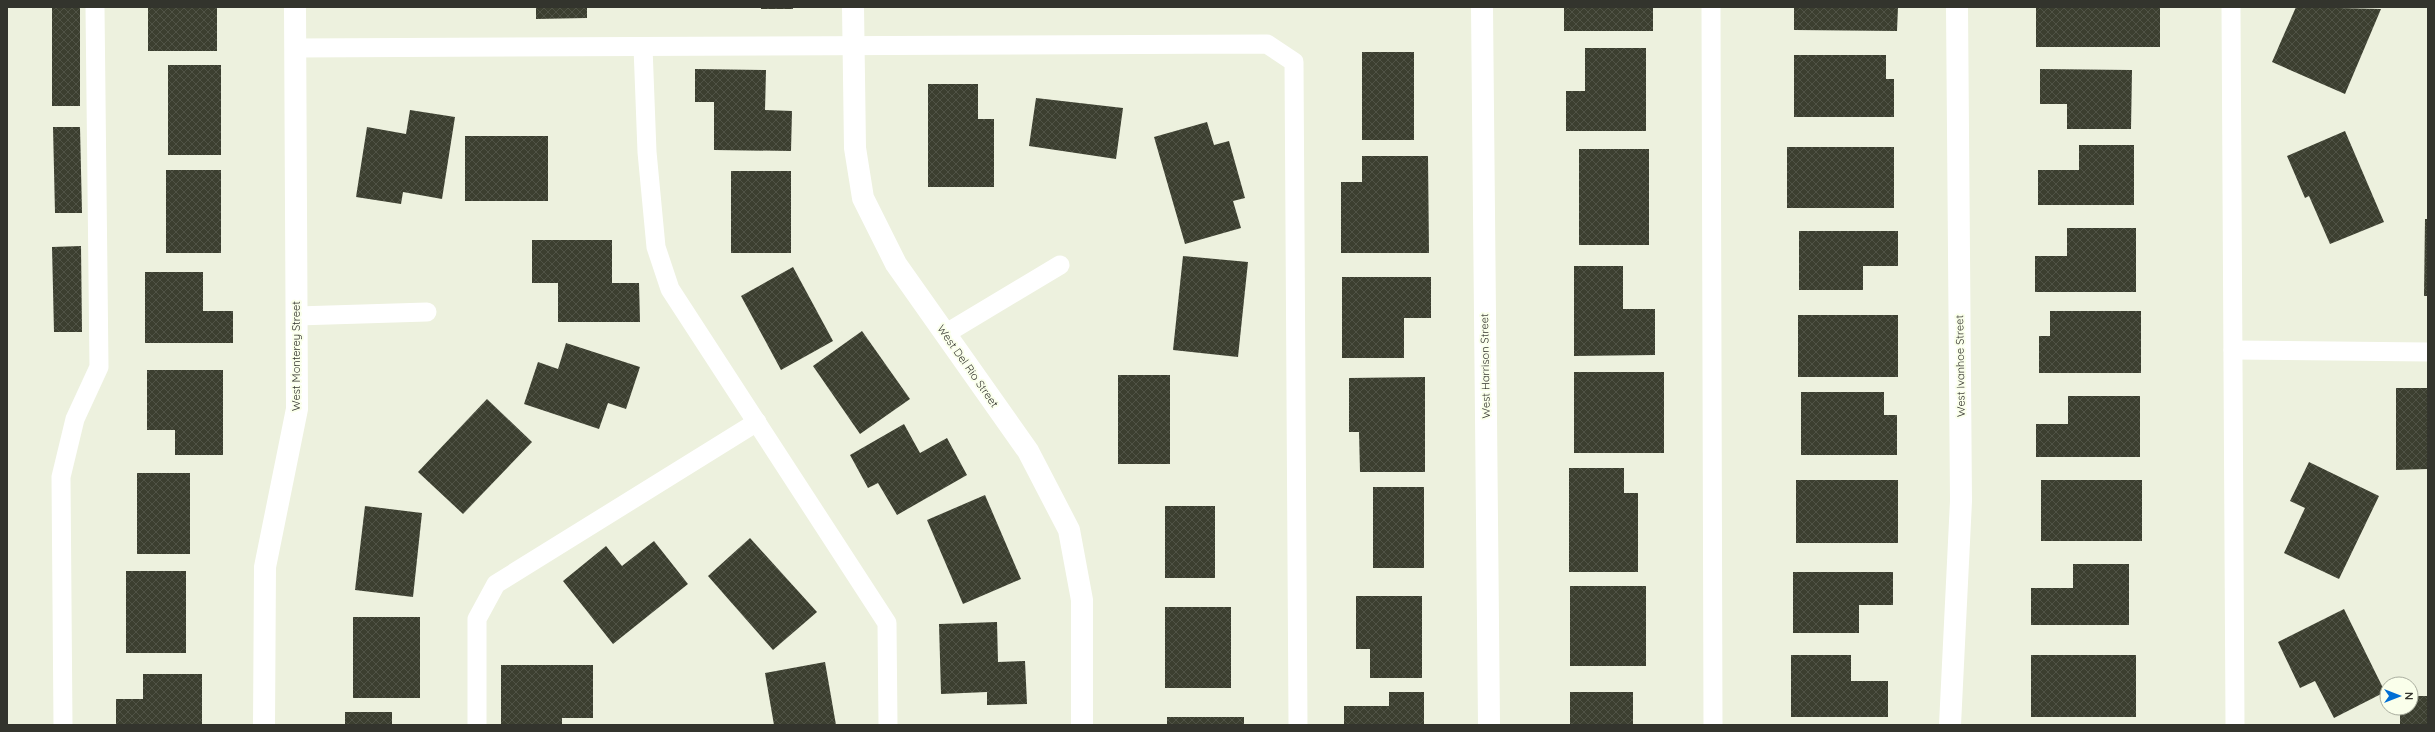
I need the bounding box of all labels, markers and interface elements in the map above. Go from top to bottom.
street label: West Monterey Street [289,301,303,411]
street label: West Harrison Street [1477,313,1493,419]
street label: West Ivanhoe Street [1952,314,1968,417]
street label: West Del Rio Street [934,322,1002,410]
north arrow [2379,676,2419,716]
text: N [2402,692,2416,700]

